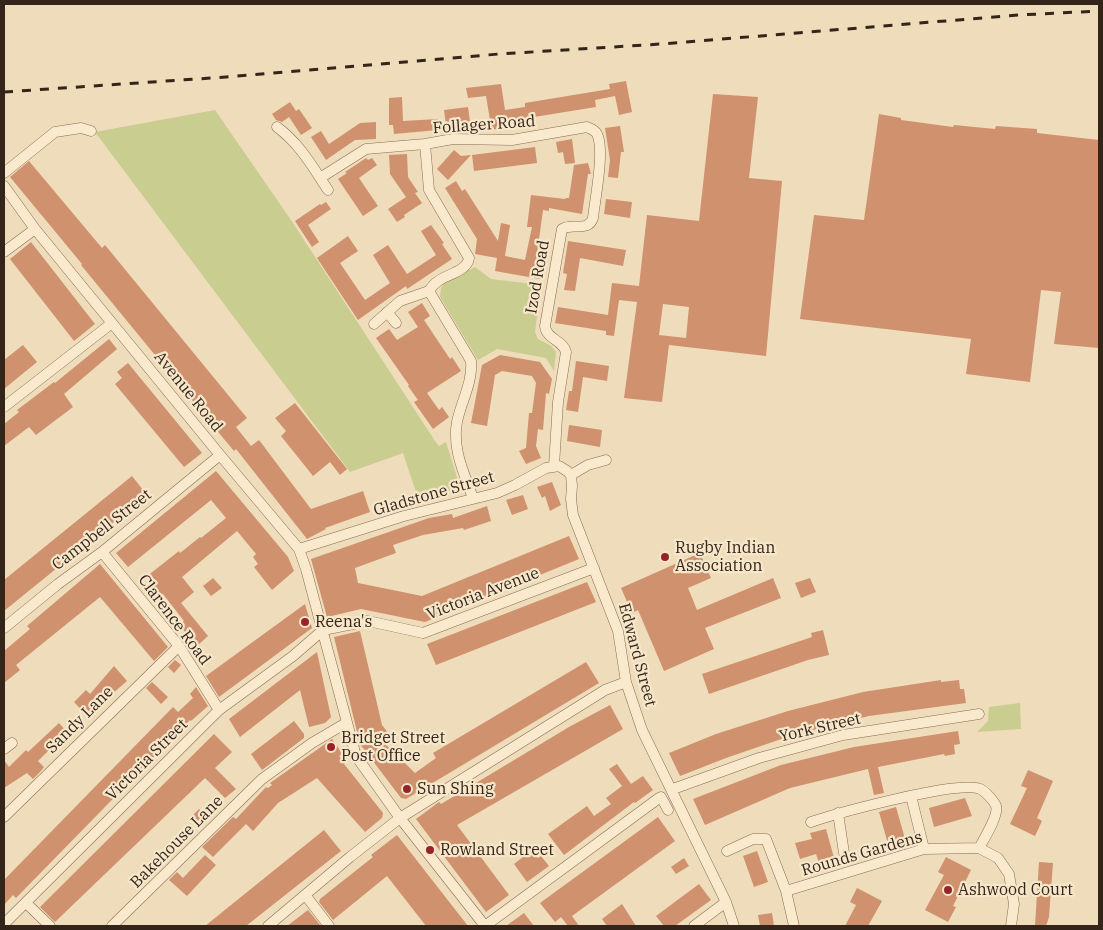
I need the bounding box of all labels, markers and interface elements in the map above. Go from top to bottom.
street label: Follager Road [432,112,536,138]
street label: Izod Road [522,239,554,315]
street label: Avenue Road [150,348,226,436]
street label: Gladstone Street [371,468,497,520]
street label: Campbell Street [49,485,155,575]
place label: Rugby Indian Association [675,538,776,576]
marker: Rugby Indian Association [659,551,671,563]
street label: Victoria Avenue [424,564,542,624]
street label: Clarence Road [134,571,214,669]
street label: Edward Street [614,601,660,709]
place label: Reena's [315,612,372,632]
marker: Reena's [299,616,311,628]
street label: Sandy Lane [42,682,118,758]
street label: York Street [777,709,863,747]
street label: Victoria Street [102,715,192,805]
place label: Bridget Street Post Office [341,728,445,766]
marker: Bridget Street Post Office [325,741,337,753]
place label: Sun Shing [417,779,494,799]
marker: Sun Shing [401,783,413,795]
street label: Bakehouse Lane [127,792,227,892]
street label: Rounds Gardens [799,828,925,880]
place label: Rowland Street [440,840,554,860]
marker: Rowland Street [424,844,436,856]
place label: Ashwood Court [958,880,1073,900]
marker: Ashwood Court [942,884,954,896]

